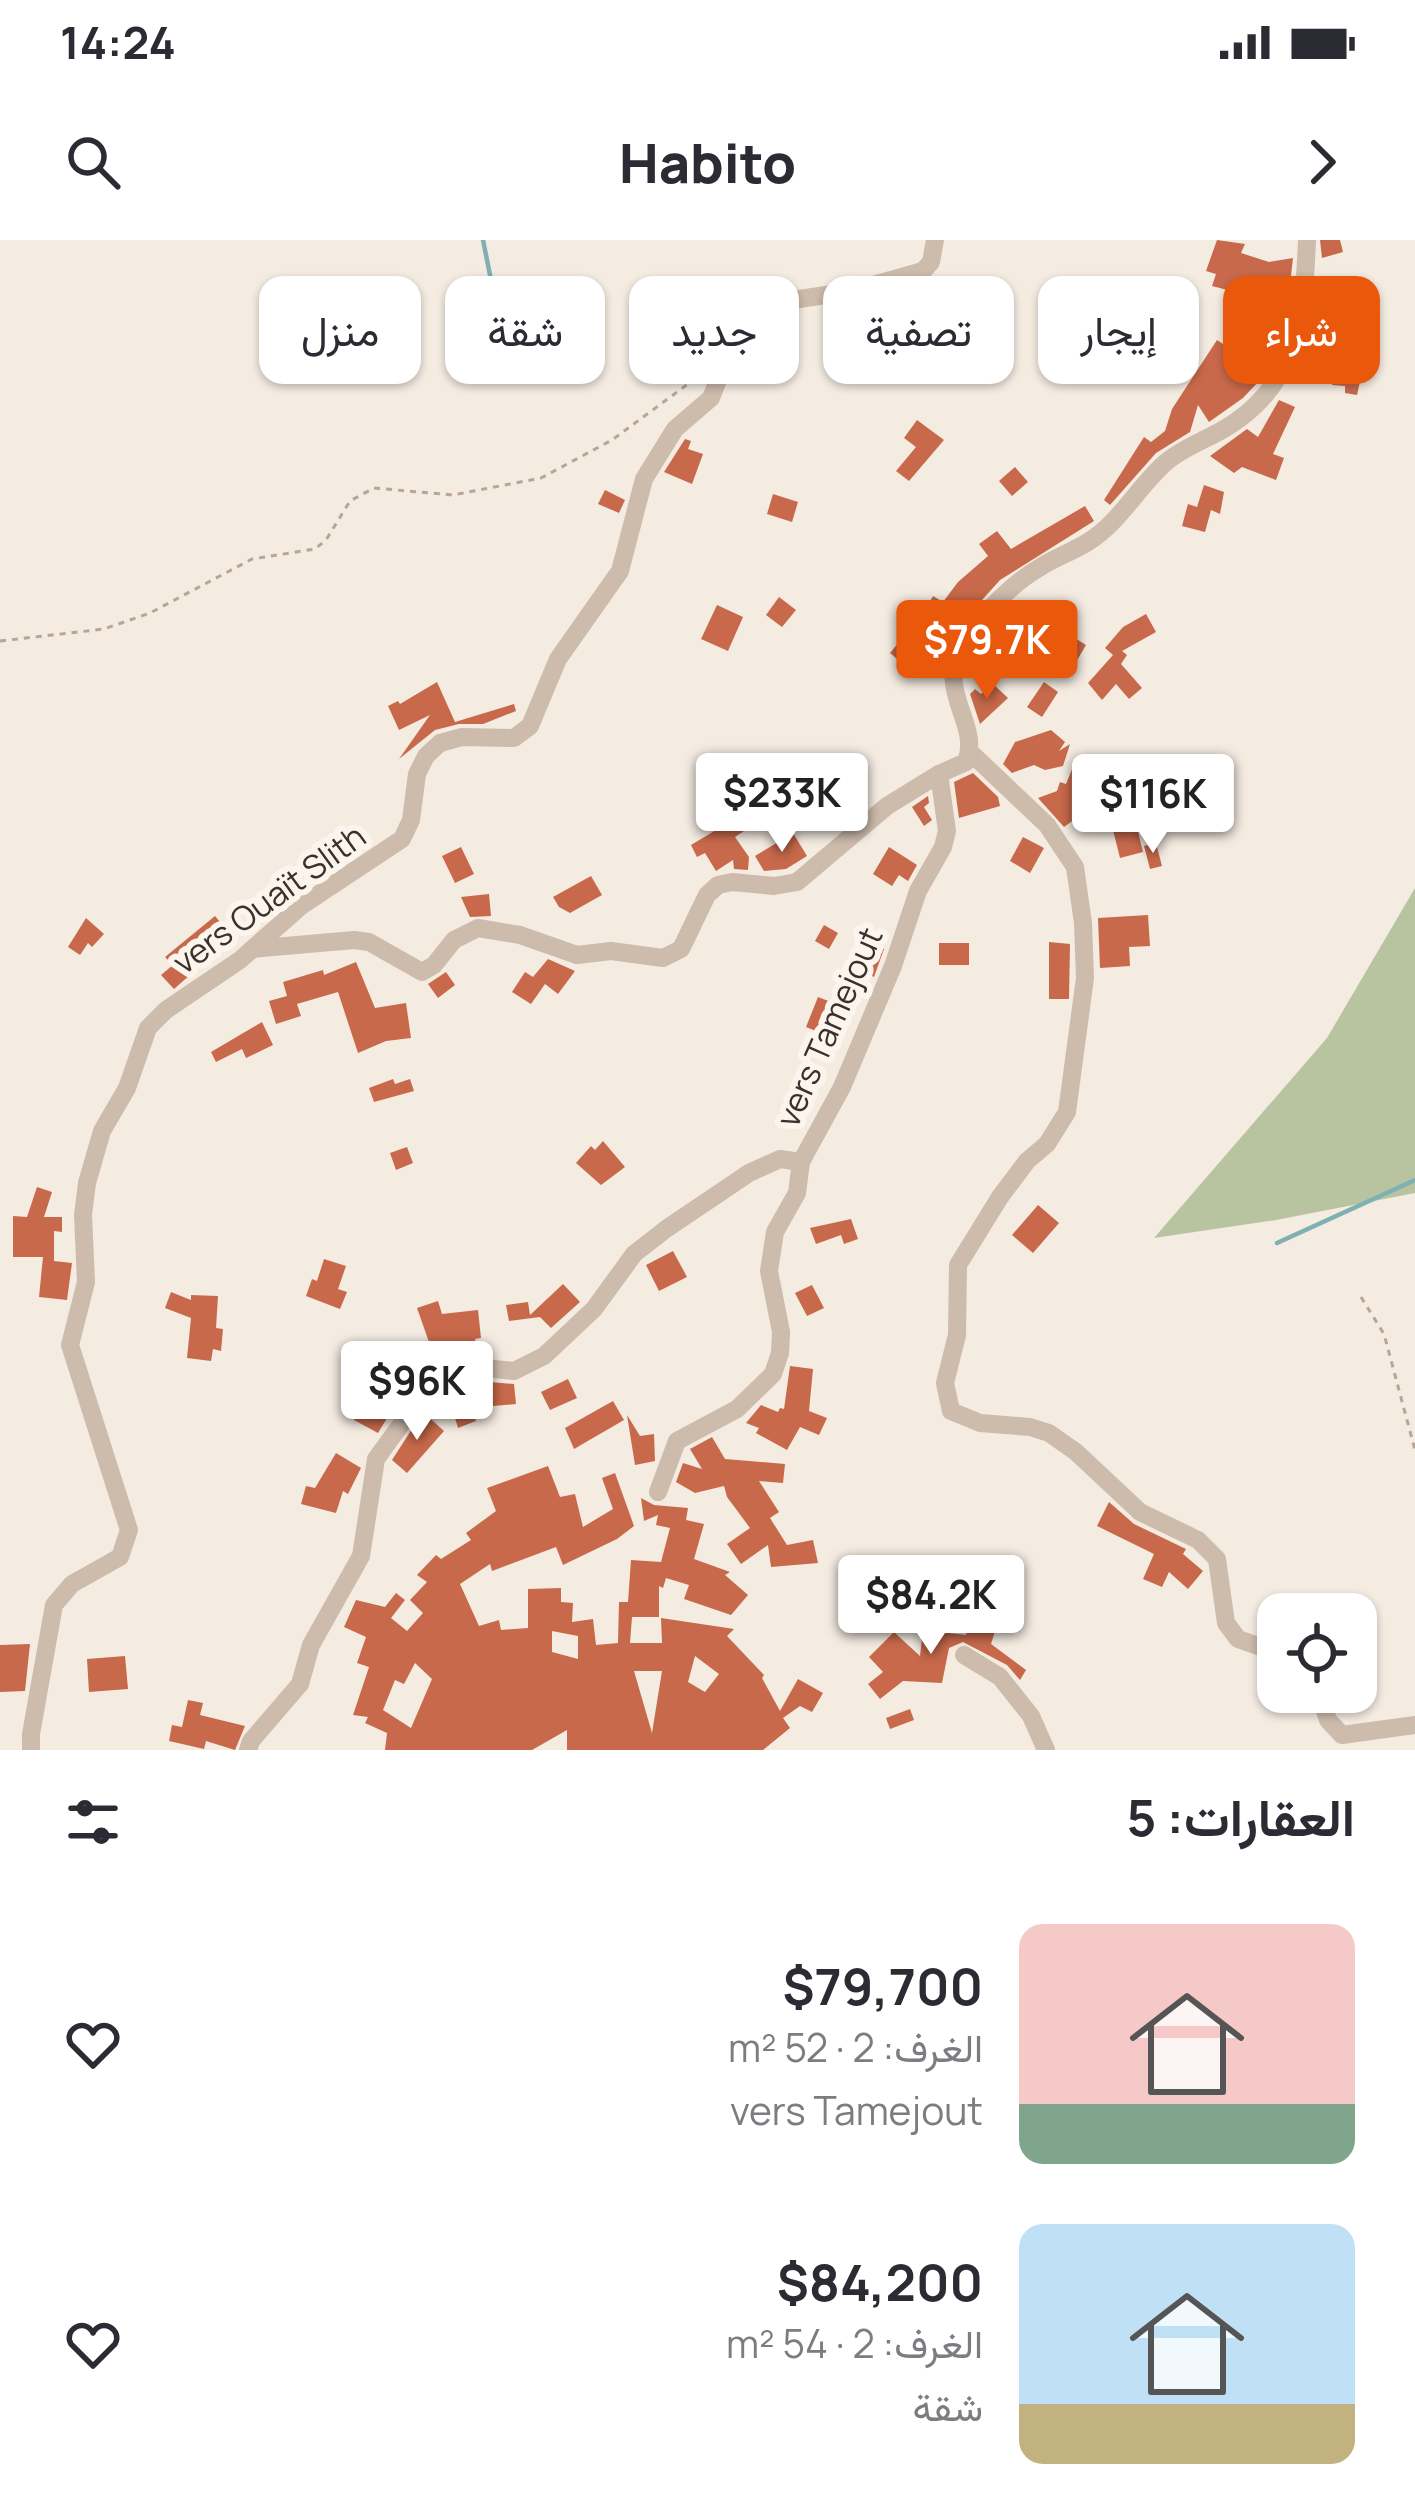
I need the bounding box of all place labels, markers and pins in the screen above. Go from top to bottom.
pin: $79.7K [889,600,1085,702]
pin: $233K [698,753,866,855]
pin: $116K [1069,754,1237,856]
pin: $96K [346,1341,488,1443]
pin: $84.2K [833,1555,1029,1657]

